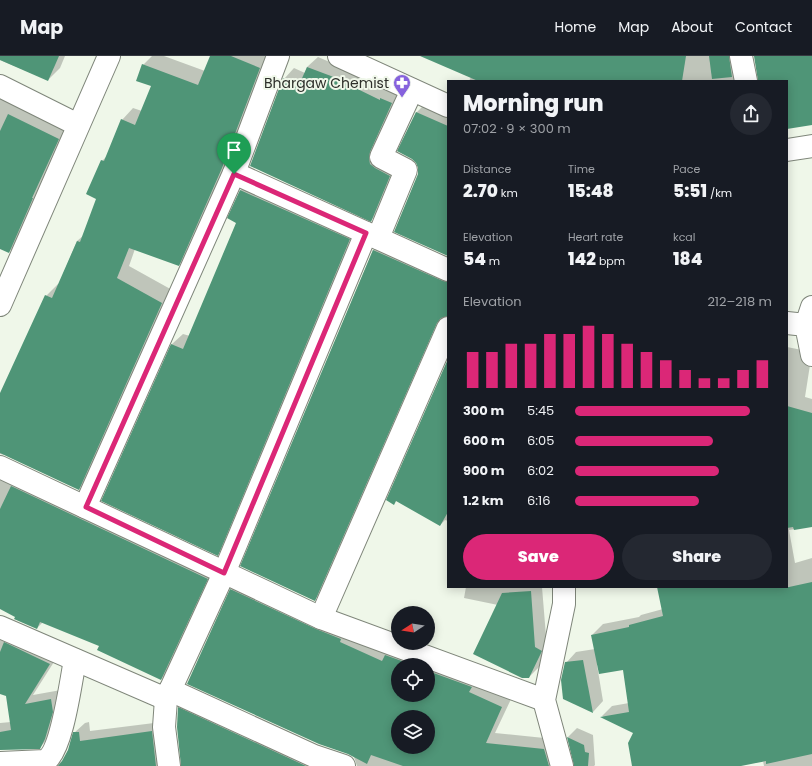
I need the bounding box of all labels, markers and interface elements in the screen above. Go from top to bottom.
text: Map [20,14,63,41]
text: Home [554,17,596,37]
text: Map [618,17,649,37]
text: About [671,17,713,37]
text: Contact [735,17,792,37]
place label: Bhargaw Chemist [264,73,389,93]
pharmacy icon: Bhargaw Chemist [392,73,412,98]
text: Morning run [463,88,604,119]
button: share [730,93,772,135]
text: 07:02 · 9 × 300 m [463,119,571,138]
pin [217,133,251,174]
icon: arrive [223,139,245,161]
text: Distance [463,161,511,177]
text: Time [568,161,595,177]
text: Pace [673,161,700,177]
text: 2.70 [463,179,498,203]
text: 15:48 [568,179,614,203]
text: 5:51 [673,179,707,203]
text: km [498,185,518,201]
text: /km [707,185,732,201]
text: Elevation [463,229,513,245]
text: Heart rate [568,229,623,245]
text: kcal [673,229,695,245]
text: 54 [463,247,486,271]
text: 142 [568,247,596,271]
text: 184 [673,247,702,271]
text: m [486,253,500,269]
text: bpm [596,253,625,269]
text: Elevation [463,292,522,311]
text: 212–218 m [707,292,772,311]
text: 300 m [463,401,504,420]
text: 5:45 [527,401,554,420]
text: 600 m [463,431,505,450]
text: 6:05 [527,431,554,450]
text: 900 m [463,461,504,480]
text: 6:02 [527,461,554,480]
text: 1.2 km [463,491,504,510]
text: 6:16 [527,491,550,510]
button: Save [463,534,614,580]
button: Share [622,534,772,580]
north arrow [391,606,435,650]
map controls [391,606,435,754]
button: locate [391,658,435,702]
button: layers [391,710,435,754]

